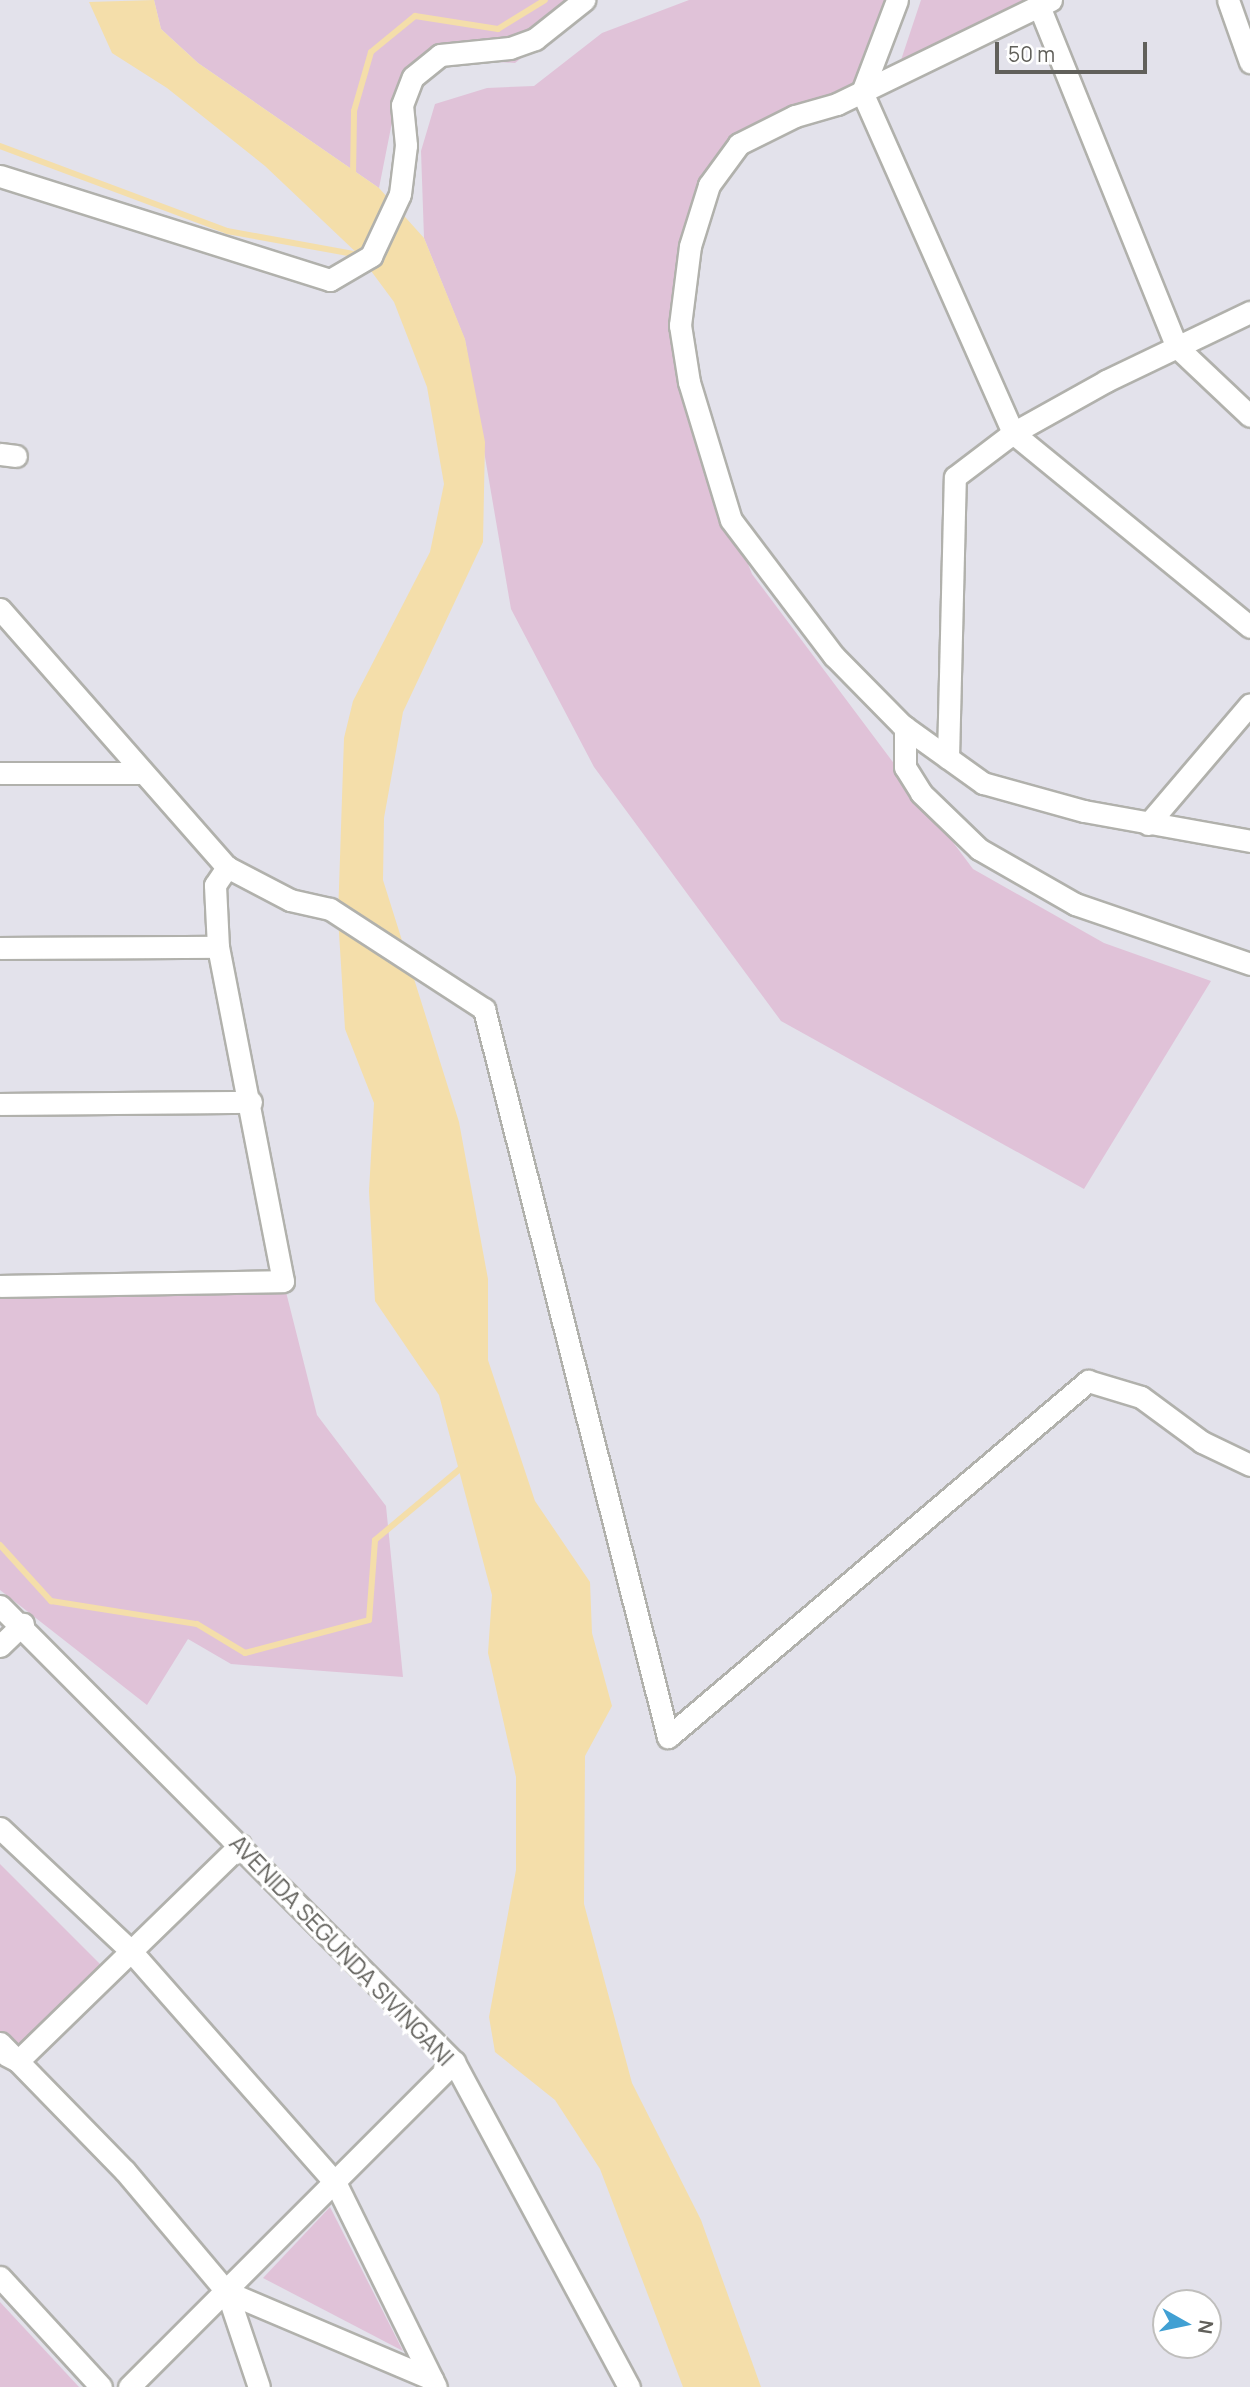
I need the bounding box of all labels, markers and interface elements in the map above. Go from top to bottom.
scale bar [998,28,1150,72]
text: 50 m [1008,40,1055,68]
street label: AVENIDA SEGUNDA SIVINGANI [224,1829,460,2071]
north arrow [1152,2289,1222,2359]
text: N [1192,2318,1220,2336]

